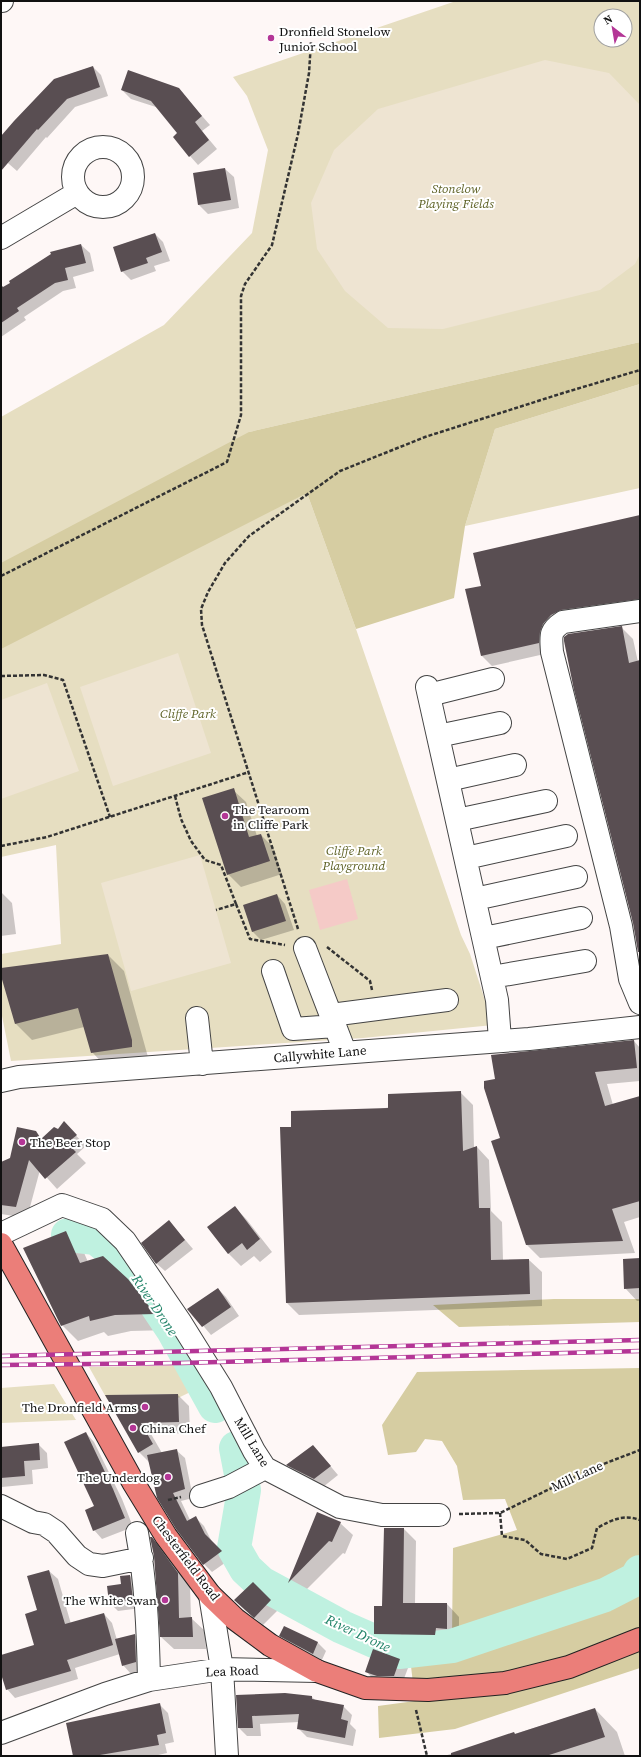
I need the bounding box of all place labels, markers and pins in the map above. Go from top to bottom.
place label: Dronfield Stonelow Junior School [278,23,391,55]
marker: Dronfield Stonelow Junior School [266,33,276,43]
place label: The Tearoom in Cliffe Park [233,801,310,833]
marker: The Tearoom in Cliffe Park [220,811,230,821]
place label: The Beer Stop [30,1134,111,1151]
marker: The Beer Stop [17,1137,27,1147]
place label: The Dronfield Arms [22,1399,137,1416]
marker: The Dronfield Arms [140,1402,150,1412]
place label: China Chef [141,1420,207,1437]
marker: China Chef [128,1423,138,1433]
place label: The Underdog [77,1469,160,1486]
marker: The Underdog [163,1472,173,1482]
place label: The White Swan [63,1592,157,1609]
marker: The White Swan [160,1595,170,1605]

